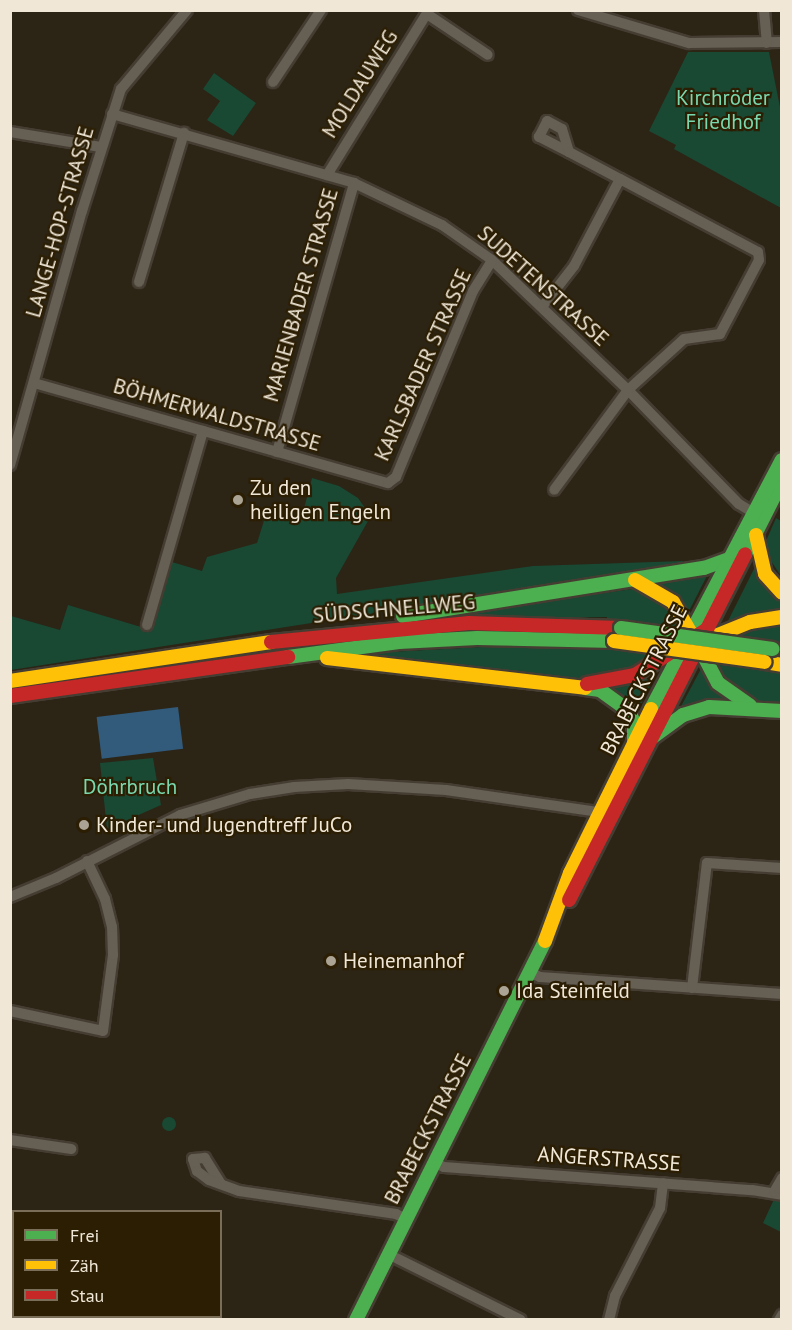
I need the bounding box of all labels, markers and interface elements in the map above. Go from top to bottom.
street label: MOLDAUWEG [317,25,403,143]
park label: Kirchröder Friedhof [676,85,770,135]
street label: LANGE-HOP-STRASSE [21,124,99,320]
street label: MARIENBADER STRASSE [258,185,344,405]
street label: SUDETENSTRASSE [472,221,614,351]
street label: KARLSBADER STRASSE [369,265,477,465]
street label: BÖHMERWALDSTRASSE [110,373,324,457]
place label: Zu den heiligen Engeln [250,475,391,525]
marker: Zu den heiligen Engeln [231,493,245,507]
street label: SÜDSCHNELLWEG [312,589,476,629]
street label: BRABECKSTRASSE [595,601,693,759]
park label: Döhrbruch [83,774,177,800]
place label: Kinder- und Jugendtreff JuCo [96,812,354,838]
marker: Kinder- und Jugendtreff JuCo [77,818,91,832]
place label: Heinemanhof [343,948,464,974]
marker: Heinemanhof [324,954,338,968]
place label: Ida Steinfeld [516,978,630,1004]
marker: Ida Steinfeld [497,984,511,998]
street label: BRABECKSTRASSE [379,1050,477,1208]
street label: ANGERSTRASSE [536,1141,682,1177]
legend [12,1210,222,1318]
text: Frei [70,1224,99,1247]
text: Zäh [70,1254,99,1277]
text: Stau [70,1284,104,1307]

